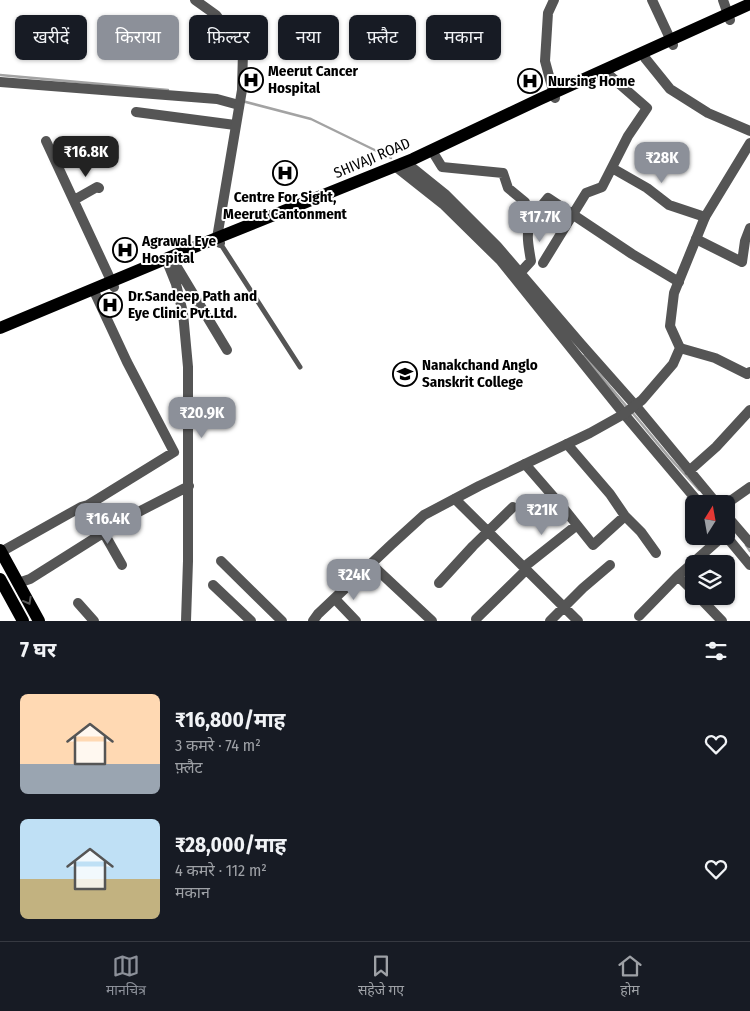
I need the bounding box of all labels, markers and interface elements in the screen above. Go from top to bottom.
chip: खरीदें [15,15,87,60]
chip: किराया [97,15,179,60]
chip: फ़िल्टर [189,15,268,60]
chip: नया [278,15,339,60]
chip: फ़्लैट [349,15,416,60]
chip: मकान [426,15,501,60]
place label: Meerut Cancer Hospital [268,62,359,97]
hospital icon: Meerut Cancer Hospital [238,67,264,93]
hospital icon: Nursing Home [517,68,543,94]
place label: Nursing Home [548,72,635,90]
street label: SHIVAJI ROAD [331,134,413,182]
pin: ₹16.8K [45,136,127,178]
text: ₹16.8K [64,142,108,161]
pin: ₹28K [632,142,692,184]
text: ₹28K [646,148,678,167]
hospital icon: Centre For Sight, Meerut Cantonment [272,160,298,186]
place label: Centre For Sight, Meerut Cantonment [223,188,348,223]
pin: ₹17.7K [499,200,581,243]
text: ₹17.7K [519,207,561,226]
place label: Agrawal Eye Hospital [141,232,216,267]
hospital icon: Agrawal Eye Hospital [112,237,138,263]
place label: Dr.Sandeep Path and Eye Clinic Pvt.Ltd. [128,287,257,322]
hospital icon: Dr.Sandeep Path and Eye Clinic Pvt.Ltd. [97,292,123,318]
place label: Nanakchand Anglo Sanskrit College [422,356,538,391]
school or university icon: Nanakchand Anglo Sanskrit College [392,361,418,387]
pin: ₹20.9K [161,396,243,439]
text: ₹20.9K [180,403,224,422]
pin: ₹21K [512,494,572,536]
north arrow [685,495,735,545]
map controls [685,495,735,605]
text: ₹21K [526,500,558,519]
pin: ₹16.4K [67,502,149,545]
text: ₹16.4K [86,509,130,528]
button: layers [685,555,735,605]
pin: ₹24K [324,558,384,601]
text: ₹24K [338,565,370,584]
one-way arrow [22,595,32,604]
text: 7 घर [20,637,56,663]
icon: filters [702,637,730,665]
text: ₹16,800/माह [175,707,285,733]
icon: home [60,714,120,774]
icon: heart [702,730,730,758]
text: 3 कमरे · 74 m² [175,736,261,755]
text: फ़्लैट [175,758,203,777]
text: ₹28,000/माह [175,832,287,858]
icon: home [60,839,120,899]
icon: heart [702,855,730,883]
text: 4 कमरे · 112 m² [175,861,267,880]
text: मकान [175,883,210,902]
tab: मानचित्र [106,952,146,1001]
tab: सहेजे गए [358,952,404,1001]
tab: होम [616,952,644,1001]

